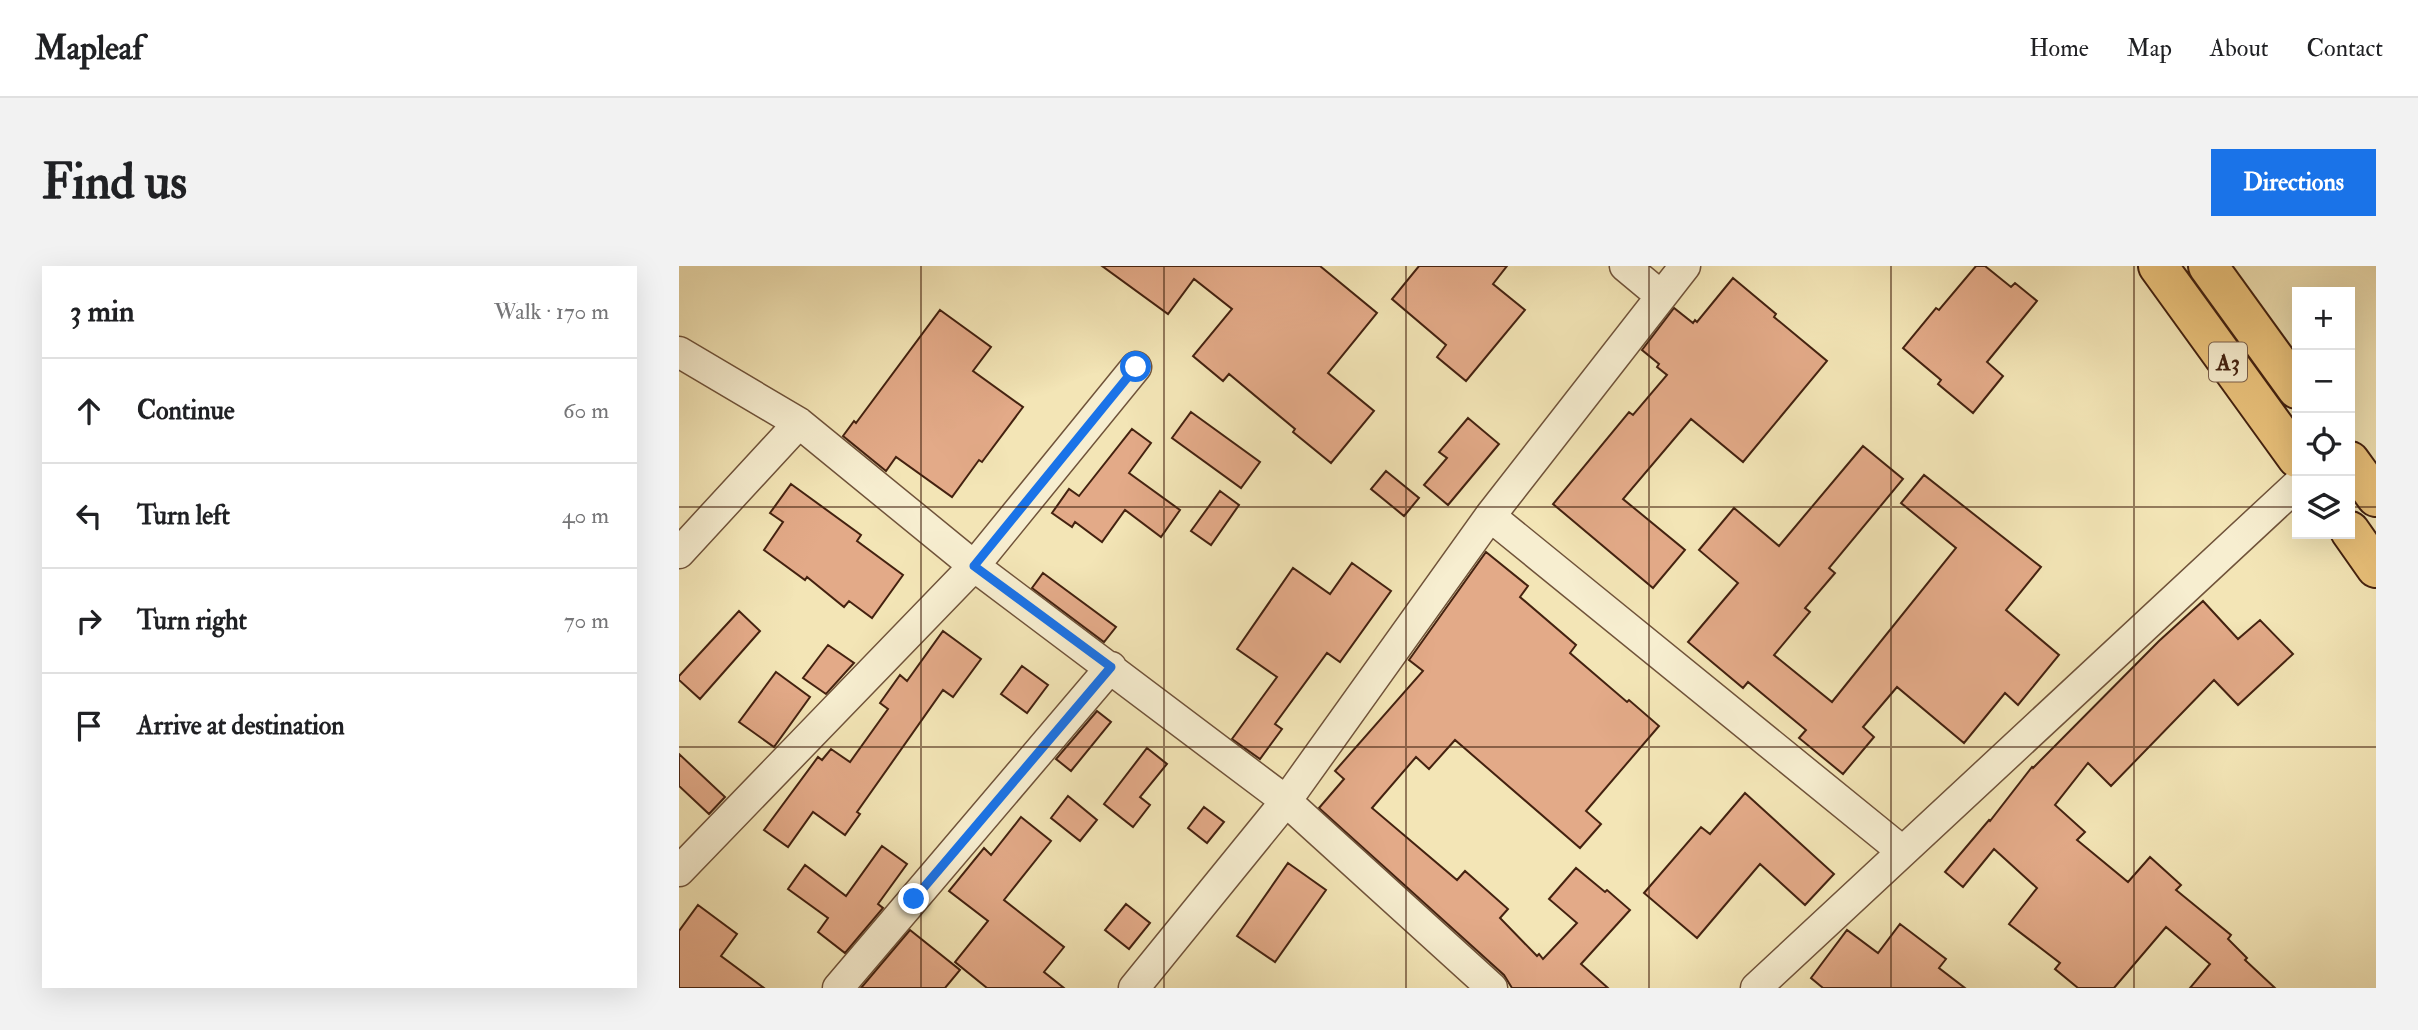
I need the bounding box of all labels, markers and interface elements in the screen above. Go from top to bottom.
text: Mapleaf [35,28,143,69]
text: Home [2029,33,2089,64]
text: Map [2127,33,2172,64]
text: About [2210,33,2269,64]
text: Contact [2307,33,2383,64]
button: Directions [2211,149,2376,216]
text: Find us [42,152,187,213]
map controls [2292,287,2355,539]
button: + [2292,287,2355,350]
text: 3 min [70,293,135,330]
text: Walk · 170 m [494,297,609,326]
road number: A3 [2209,342,2247,382]
button: − [2292,350,2355,413]
route start [1120,351,1151,382]
icon: ahead [70,392,108,430]
text: Continue [137,395,235,427]
text: 60 m [563,396,609,425]
button: locate [2292,413,2355,476]
button: layers [2292,476,2355,539]
icon: left [70,497,108,535]
text: Turn left [137,500,230,532]
text: 40 m [562,501,609,530]
icon: right [70,602,108,640]
text: Turn right [137,605,247,637]
text: 70 m [564,606,609,635]
icon: arrive [70,707,108,745]
text: Arrive at destination [137,710,345,742]
route end [898,883,929,914]

